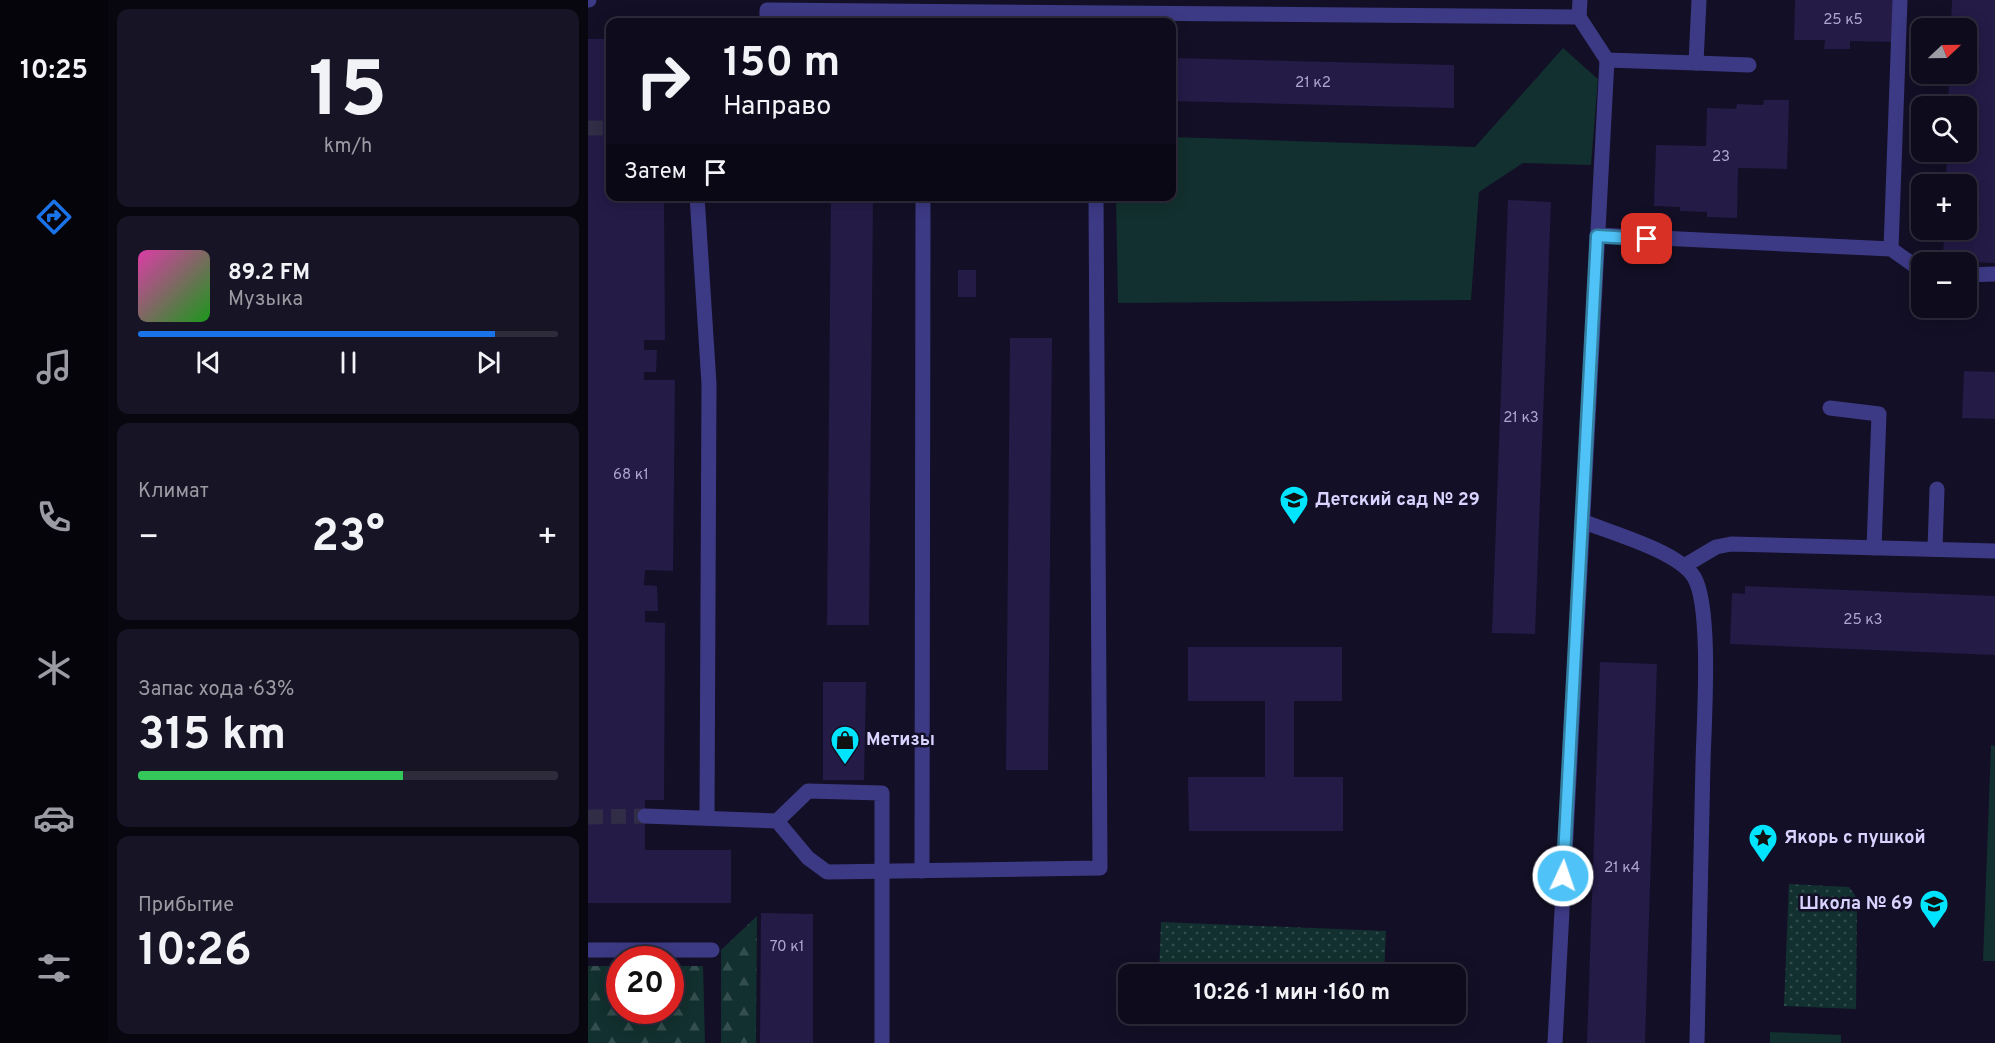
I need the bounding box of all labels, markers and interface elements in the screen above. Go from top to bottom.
house number: 25 к5 [1823,11,1863,30]
north arrow [1911,18,1977,84]
map controls [1911,18,1977,318]
text: 150 m [723,38,840,91]
icon: right [624,42,702,120]
text: 15 [309,45,387,144]
text: 10:25 [20,54,88,88]
house number: 21 к2 [1295,74,1331,93]
text: Направо [723,90,831,124]
button: search [1911,96,1977,162]
text: km/h [324,134,372,160]
house number: 23 [1712,148,1730,167]
icon: arrive [699,156,732,189]
text: Затем [624,159,687,186]
button: + [1911,174,1977,240]
icon: directions [33,196,75,238]
pin [1621,213,1672,264]
icon: arrive [1630,222,1663,255]
button: − [1911,252,1977,318]
text: 89.2 FM [228,260,310,287]
text: Музыка [228,287,303,313]
icon: music [33,346,75,388]
icon: previous [192,346,225,379]
icon: pause [332,346,365,379]
icon: next [472,346,505,379]
house number: 21 к3 [1503,409,1539,428]
house number: 68 к1 [613,466,649,485]
text: Климат [138,479,209,505]
school or university icon: Детский сад № 29 [1278,484,1310,526]
place label: Детский сад № 29 [1315,489,1480,512]
icon: phone [33,496,75,538]
text: 23° [311,510,385,567]
text: − [138,518,159,560]
text: + [537,518,558,560]
house number: 25 к3 [1843,611,1883,630]
icon: climate [33,647,75,689]
text: Запас хода · 63% [138,677,294,703]
text: 315 km [138,708,286,765]
shop icon: Метизы [829,724,861,766]
place label: Метизы [866,729,935,752]
icon: car [33,797,75,839]
place icon: Якорь с пушкой [1747,822,1779,864]
place label: Якорь с пушкой [1784,827,1926,850]
position arrow [1531,844,1595,908]
house number: 21 к4 [1604,859,1640,878]
school or university icon: Школа № 69 [1918,888,1950,930]
text: Прибытие [138,893,234,919]
place label: Школа № 69 [1799,893,1913,916]
text: 10:26 [138,924,252,981]
house number: 70 к1 [770,938,804,957]
speed limit sign: 20 [606,946,684,1024]
icon: filters [33,947,75,989]
text: 10:26 · 1 мин · 160 m [1194,980,1390,1007]

